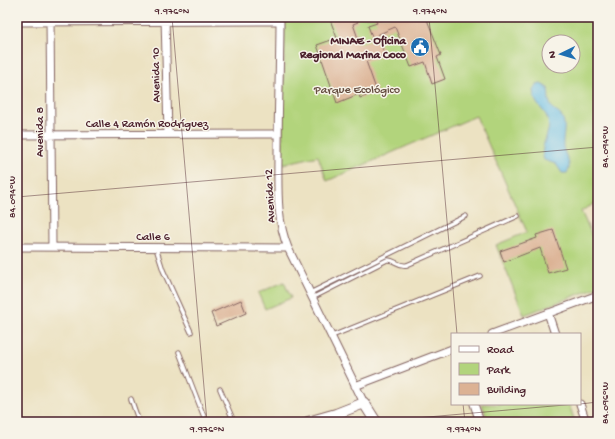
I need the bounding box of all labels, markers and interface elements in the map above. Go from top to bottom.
text: 9.976°N [154,6,190,18]
text: 9.974°N [412,6,448,18]
north arrow [541,34,581,74]
place label: MINAE - Oficina Regional Marina Coco [299,35,407,63]
public building icon: MINAE - Oficina Regional Marina Coco [409,36,431,58]
street label: Avenida 10 [150,47,164,103]
text: N [547,51,559,59]
park label: Parque Ecológico [313,84,400,98]
street label: Avenida 8 [34,107,48,157]
street label: Calle 4 Ramón Rodríguez [86,118,209,132]
text: 84.094°W [600,126,612,168]
street label: Avenida 12 [263,168,279,223]
text: 84.094°W [7,176,19,218]
street label: Calle 6 [136,231,171,245]
legend [451,333,581,405]
text: Road [487,344,514,358]
text: Park [486,364,512,378]
text: 84.096°W [600,381,612,424]
text: Building [486,384,526,398]
text: 9.976°N [189,424,225,436]
text: 9.974°N [446,424,482,436]

